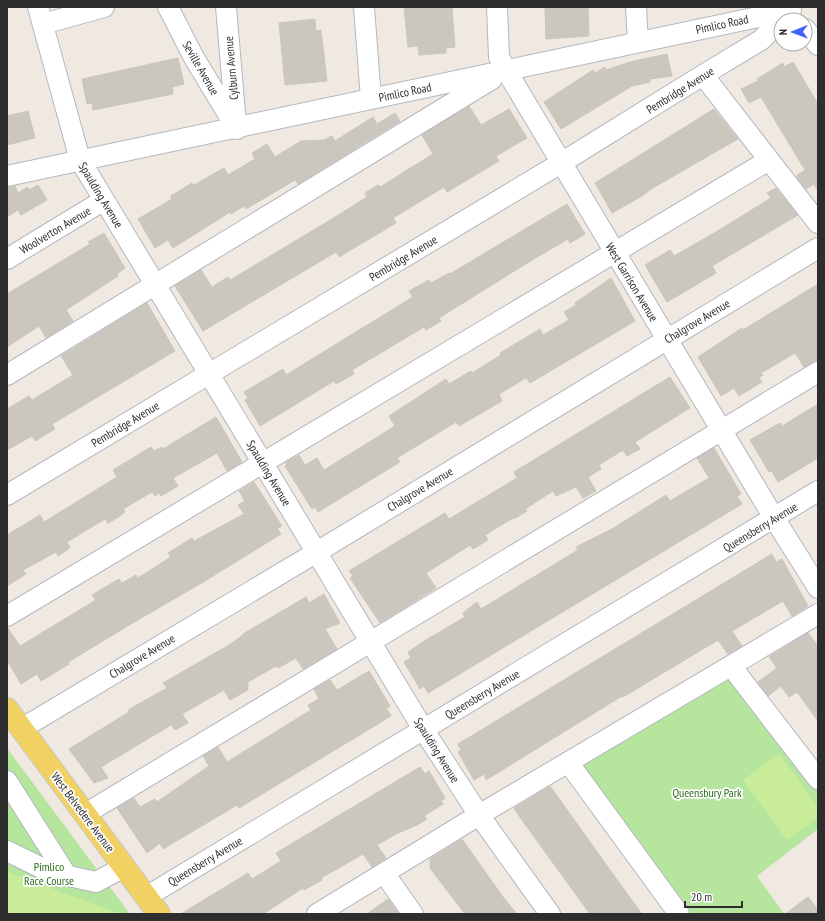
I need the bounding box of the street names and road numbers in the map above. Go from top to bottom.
street label: Pimlico Road [694,11,750,37]
street label: Cylburn Avenue [221,35,241,100]
street label: Seville Avenue [179,38,223,98]
street label: Pembridge Avenue [643,63,717,117]
street label: Pimlico Road [377,79,433,105]
street label: Spaulding Avenue [76,159,127,231]
street label: Woolverton Avenue [17,203,93,257]
street label: Pembridge Avenue [366,232,440,284]
street label: West Garrison Avenue [603,240,661,324]
street label: Chalgrove Avenue [661,295,733,347]
street label: Pembridge Avenue [88,398,162,450]
street label: Spaulding Avenue [244,437,295,509]
street label: Chalgrove Avenue [384,463,456,515]
street label: Queensberry Avenue [720,499,800,555]
street label: Chalgrove Avenue [106,630,178,682]
street label: Queensberry Avenue [442,666,522,722]
street label: Spaulding Avenue [411,715,463,785]
street label: West Belvedere Avenue [48,769,118,855]
street label: Queensberry Avenue [165,833,245,889]

